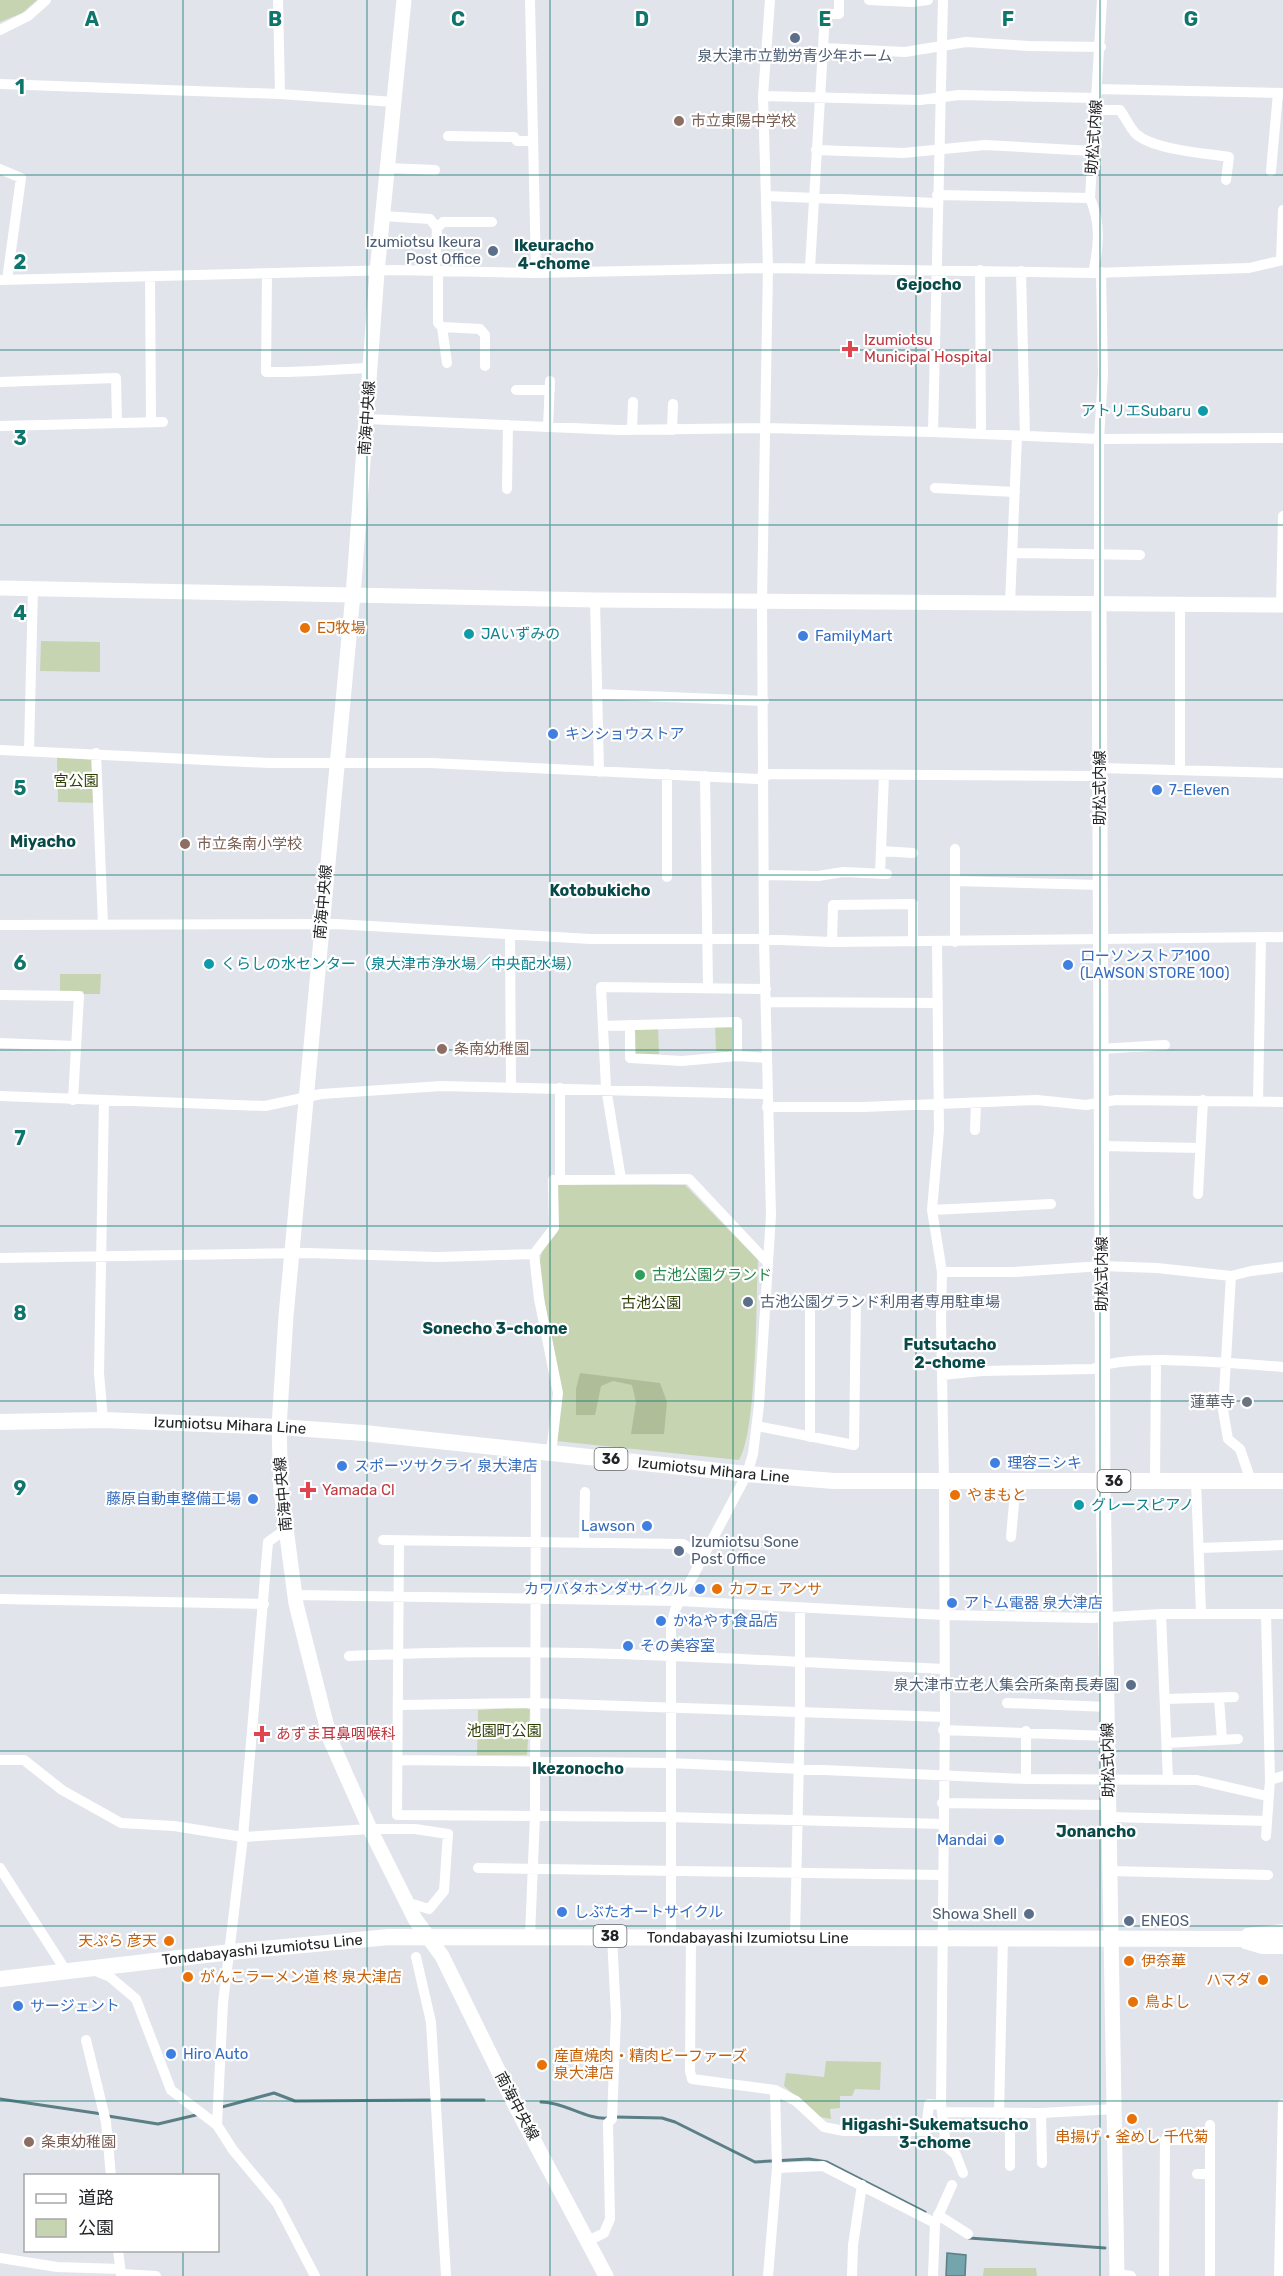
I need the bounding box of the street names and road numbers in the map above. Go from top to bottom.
street label: 助松式内線 [1082,99,1106,175]
street label: 南海中央線 [355,380,379,456]
street label: 助松式内線 [1091,750,1109,826]
street label: 南海中央線 [311,864,335,940]
street label: 助松式内線 [1093,1236,1111,1312]
street label: Izumiotsu Mihara Line [153,1413,307,1438]
road number: 36 [594,1448,628,1470]
street label: Izumiotsu Mihara Line [637,1453,790,1486]
street label: 南海中央線 [271,1456,295,1532]
road number: 36 [1098,1470,1130,1492]
street label: 助松式内線 [1098,1722,1118,1798]
road number: 38 [594,1925,626,1947]
street label: Tondabayashi Izumiotsu Line [647,1929,849,1947]
street label: Tondabayashi Izumiotsu Line [161,1931,364,1969]
street label: 南海中央線 [491,2069,543,2143]

